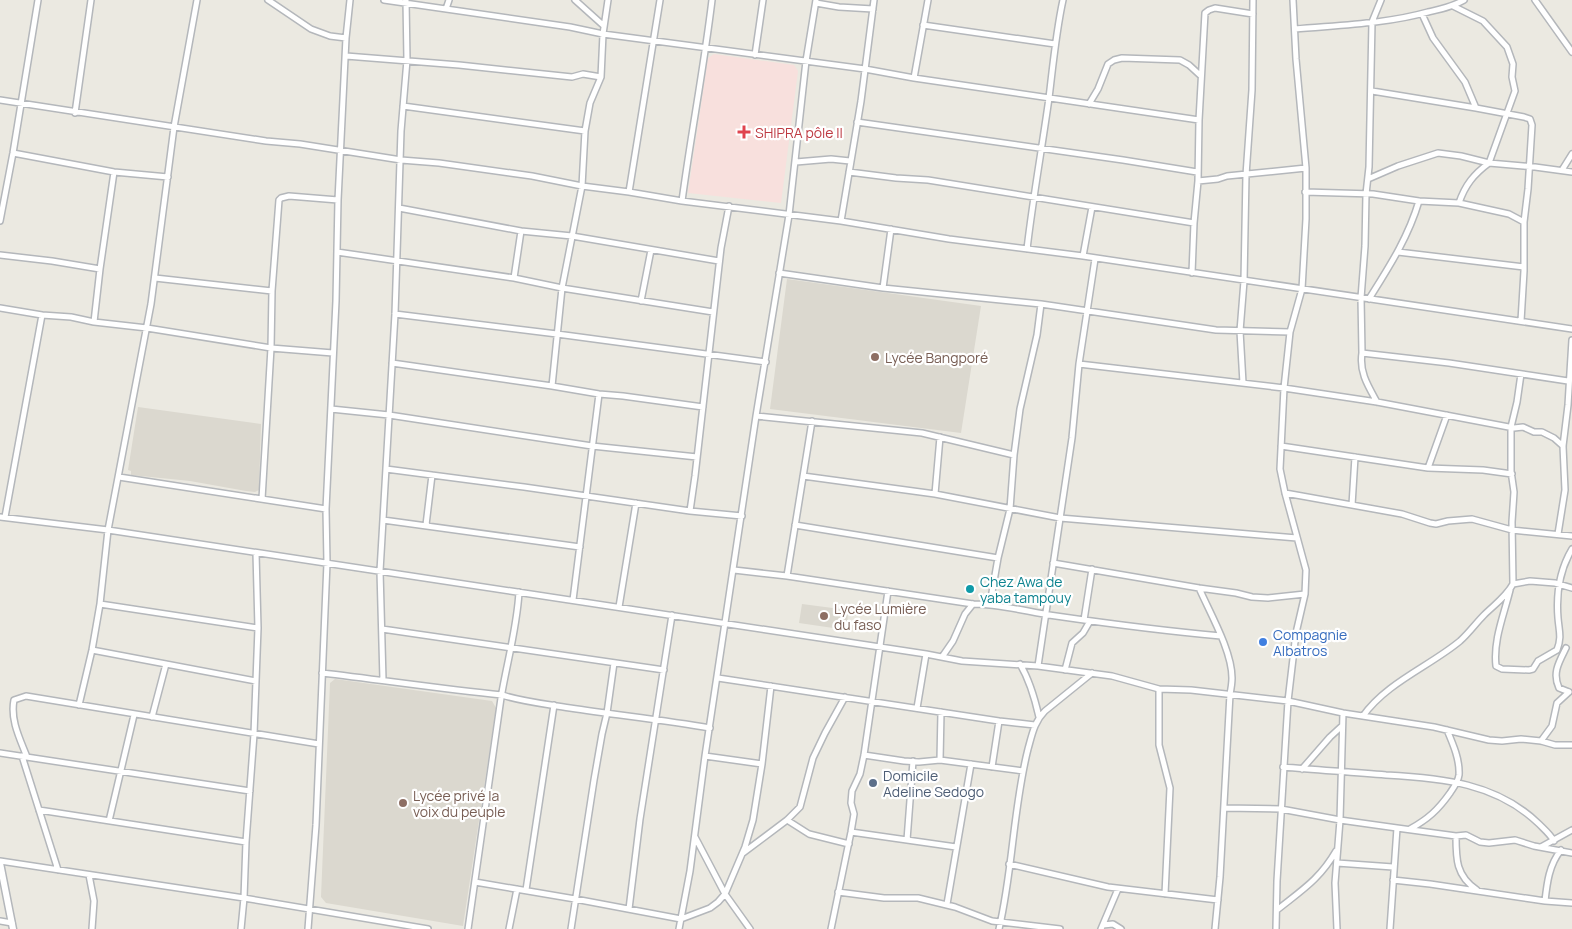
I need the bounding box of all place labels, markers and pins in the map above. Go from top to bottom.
place label: SHIPRA pôle II [755,123,843,142]
marker: SHIPRA pôle II [737,125,751,139]
place label: Lycée Bangporé [885,348,988,367]
marker: Lycée Bangporé [869,351,881,363]
place label: Chez Awa de yaba tampouy [980,572,1072,607]
marker: Chez Awa de yaba tampouy [964,583,976,595]
place label: Lycée Lumière du faso [834,599,926,634]
marker: Lycée Lumière du faso [818,610,830,622]
place label: Compagnie Albatros [1273,625,1347,660]
marker: Compagnie Albatros [1257,636,1269,648]
place label: Domicile Adeline Sedogo [883,766,984,801]
marker: Domicile Adeline Sedogo [867,777,879,789]
place label: Lycée privé la voix du peuple [413,786,506,821]
marker: Lycée privé la voix du peuple [397,797,409,809]

